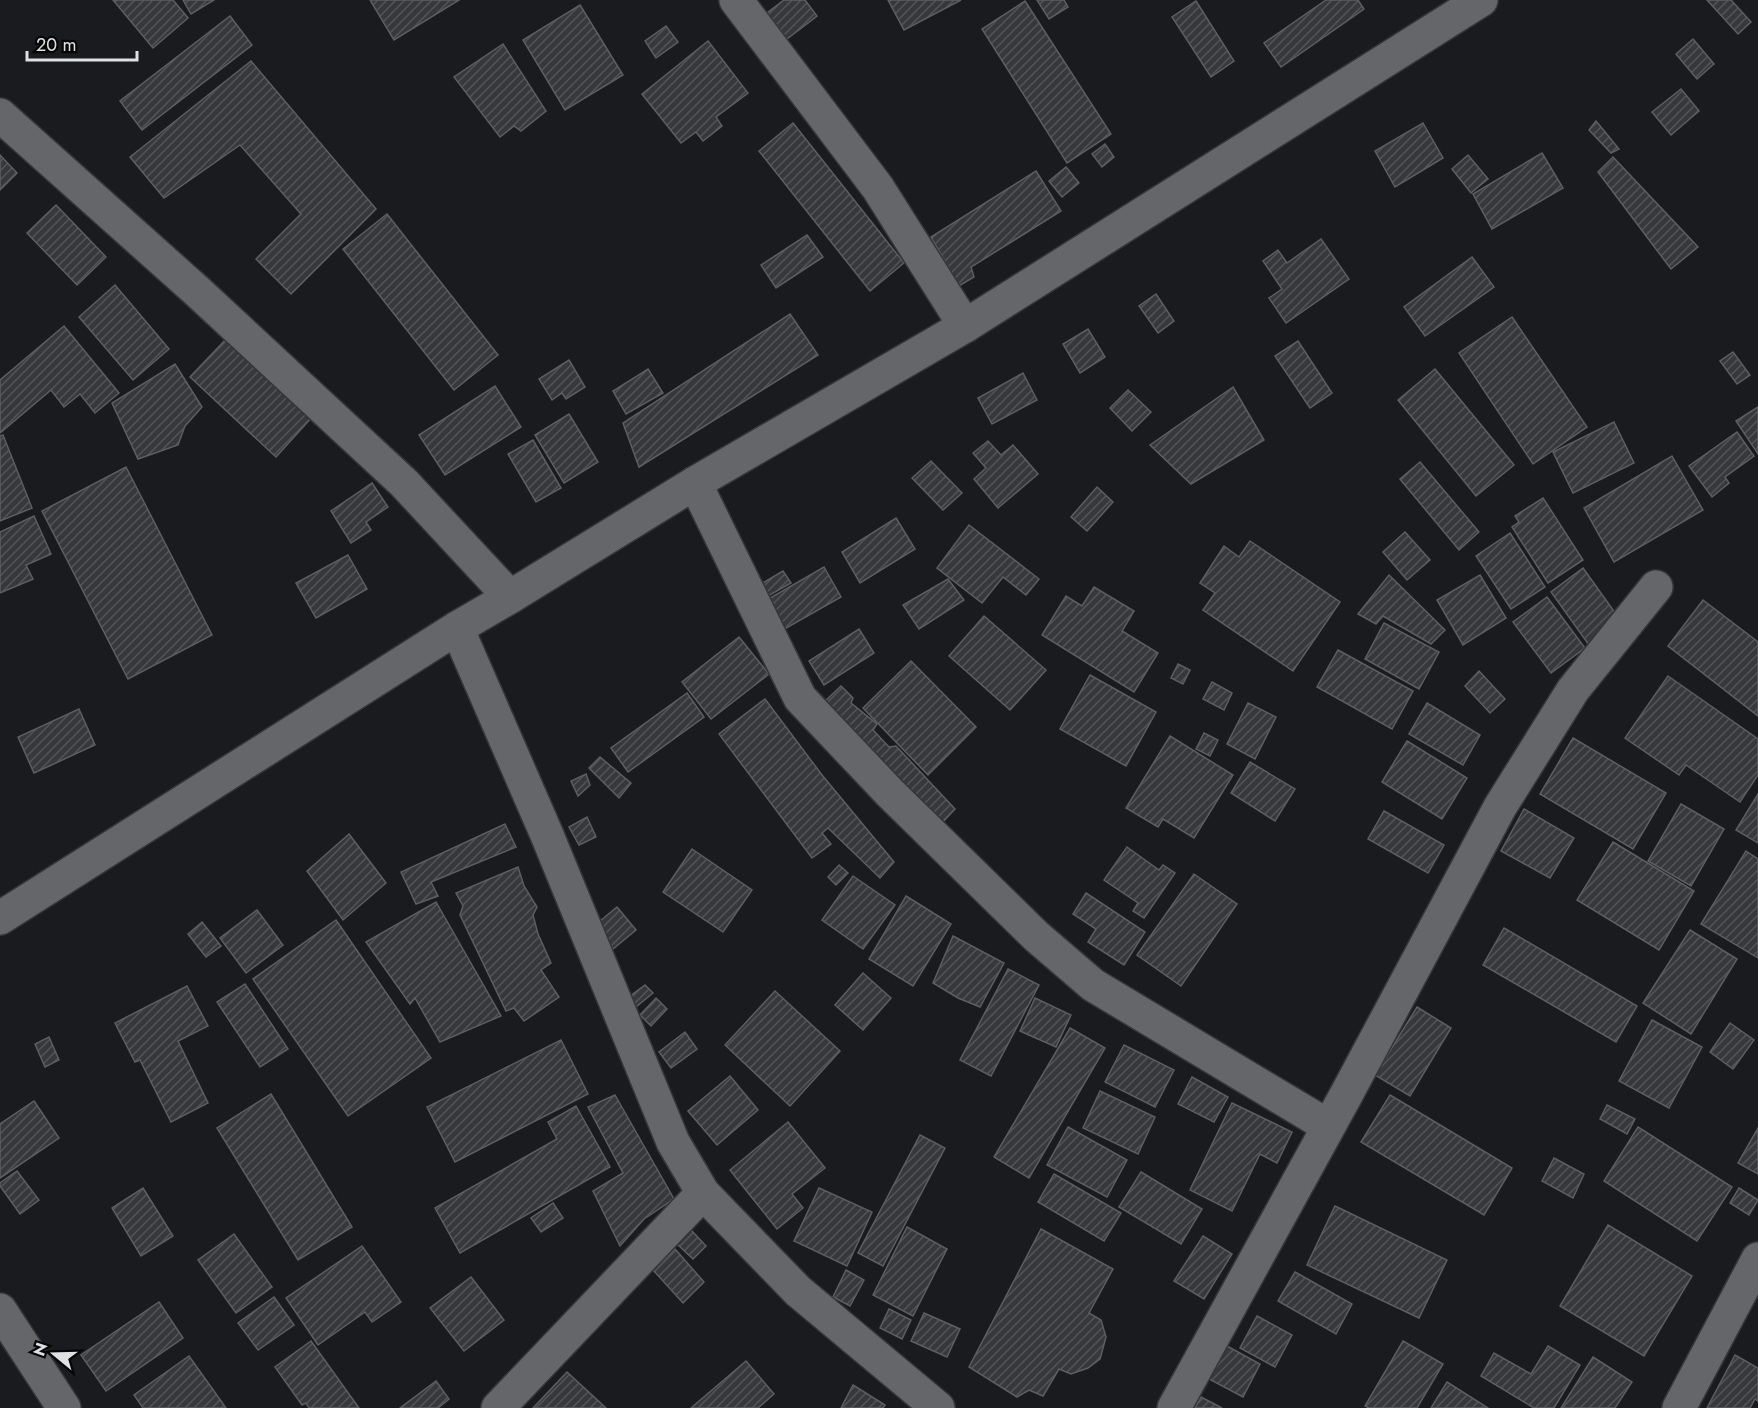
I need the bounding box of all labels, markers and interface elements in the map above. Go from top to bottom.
scale bar [27,24,136,62]
text: 20 m [36,32,76,58]
north arrow [24,1324,84,1384]
text: N [27,1340,53,1359]

